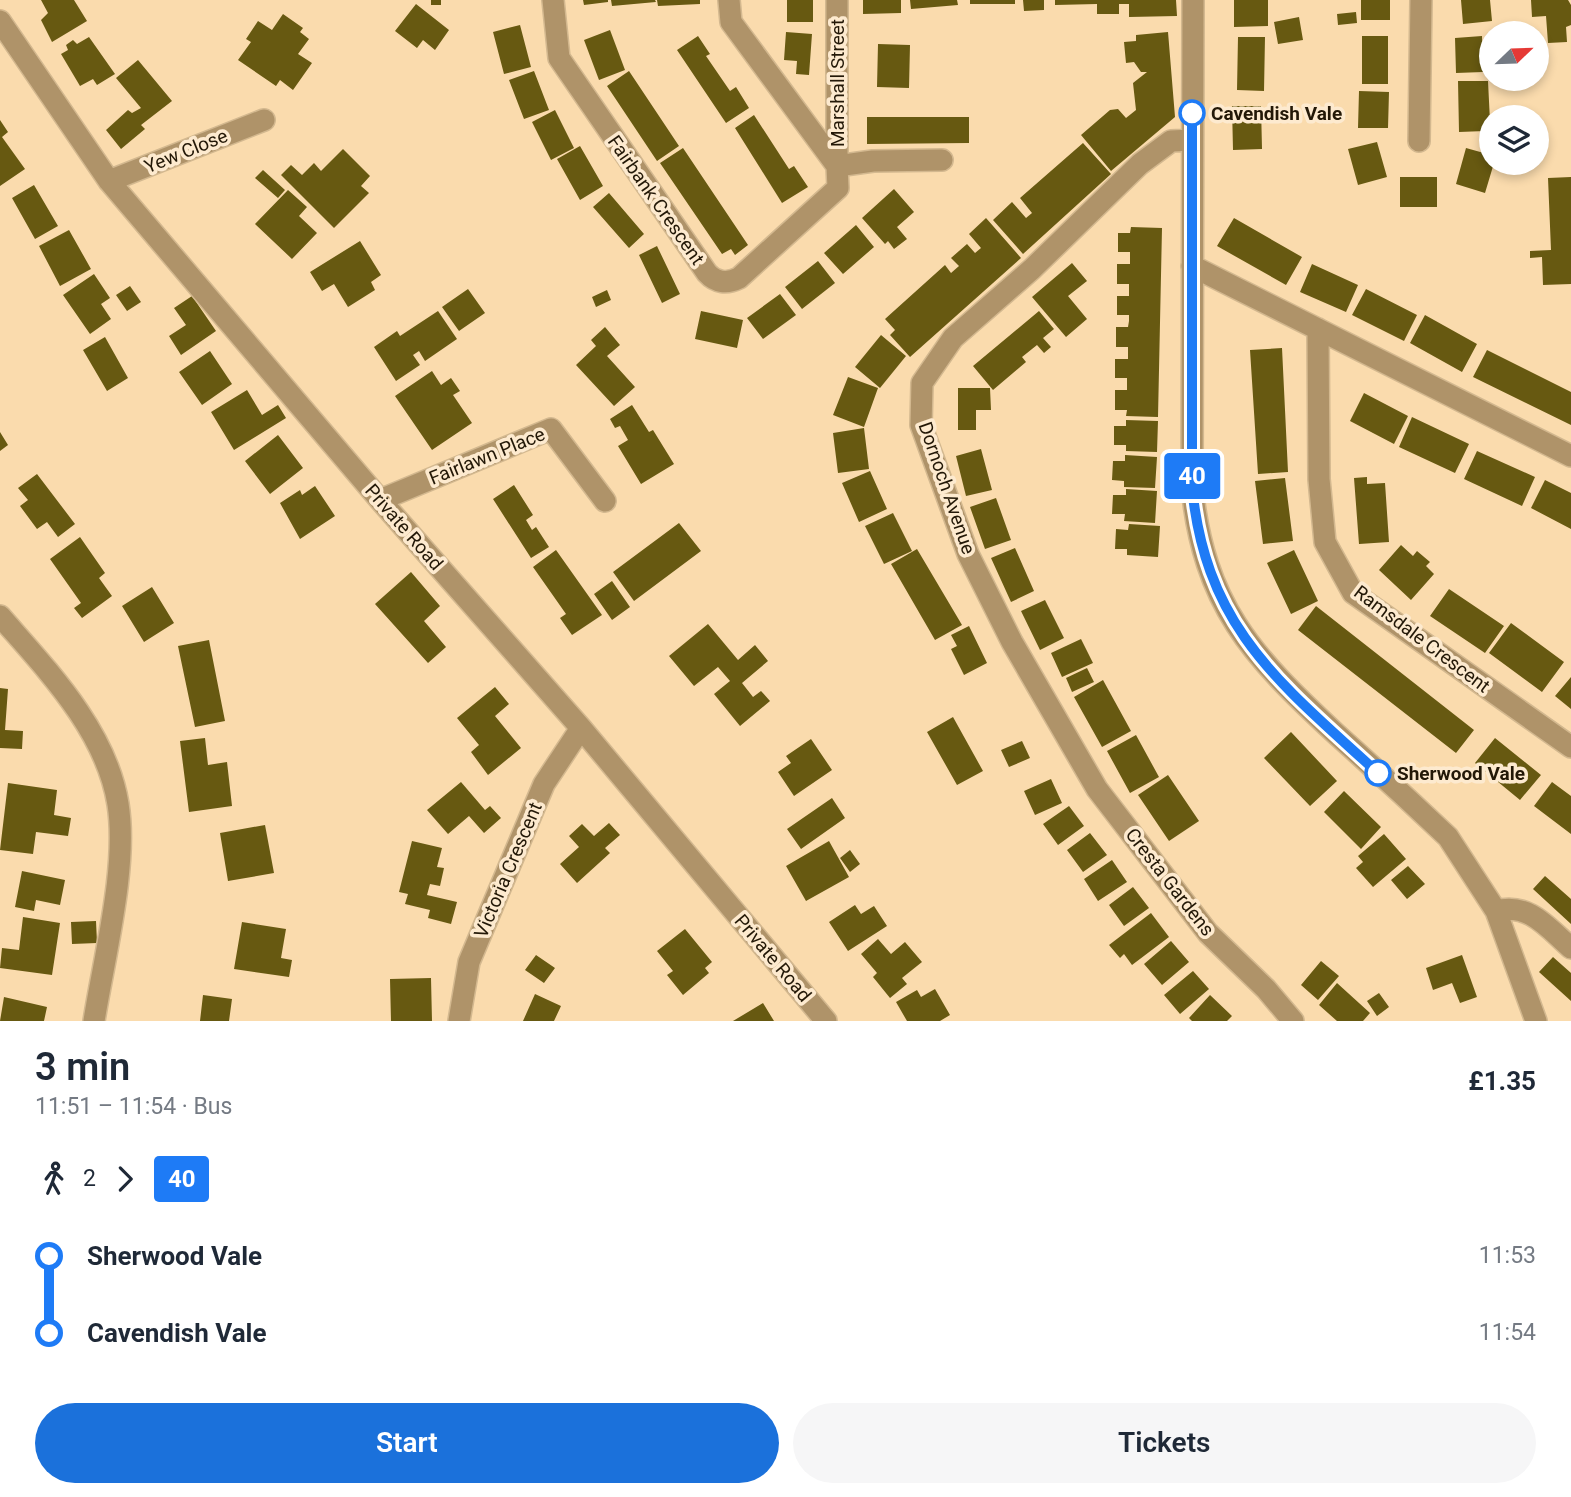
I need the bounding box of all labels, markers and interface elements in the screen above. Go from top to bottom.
street label: Marshall Street [826,19,849,147]
north arrow [1479,21,1549,91]
map controls [1479,21,1549,175]
marker: Cavendish Vale [1179,100,1205,126]
place label: Cavendish Vale [1211,102,1342,125]
button: layers [1479,105,1549,175]
street label: Yew Close [141,124,231,178]
street label: Fairbank Crescent [603,131,709,269]
street label: Dornoch Avenue [914,419,980,557]
street label: Fairlawn Place [426,422,548,490]
line badge: 40 [1160,453,1224,499]
text: 40 [1178,462,1206,490]
street label: Private Road [360,479,448,575]
street label: Ramsdale Crescent [1350,580,1494,698]
marker: Sherwood Vale [1365,760,1391,786]
place label: Sherwood Vale [1397,762,1525,785]
street label: Victoria Crescent [469,799,547,941]
street label: Cresta Gardens [1121,824,1219,940]
street label: Private Road [730,910,816,1006]
text: 3 min [35,1045,130,1089]
text: £1.35 [1468,1066,1536,1096]
text: 11:51 – 11:54 · Bus [35,1093,232,1120]
icon: walk [35,1160,73,1198]
icon: forward [106,1160,144,1198]
text: 2 [83,1165,96,1192]
text: 40 [168,1165,195,1193]
text: Sherwood Vale [87,1241,262,1271]
text: 11:53 [1479,1242,1536,1269]
text: Cavendish Vale [87,1318,267,1348]
text: 11:54 [1479,1319,1536,1346]
button: Start [35,1403,779,1483]
button: Tickets [793,1403,1536,1483]

